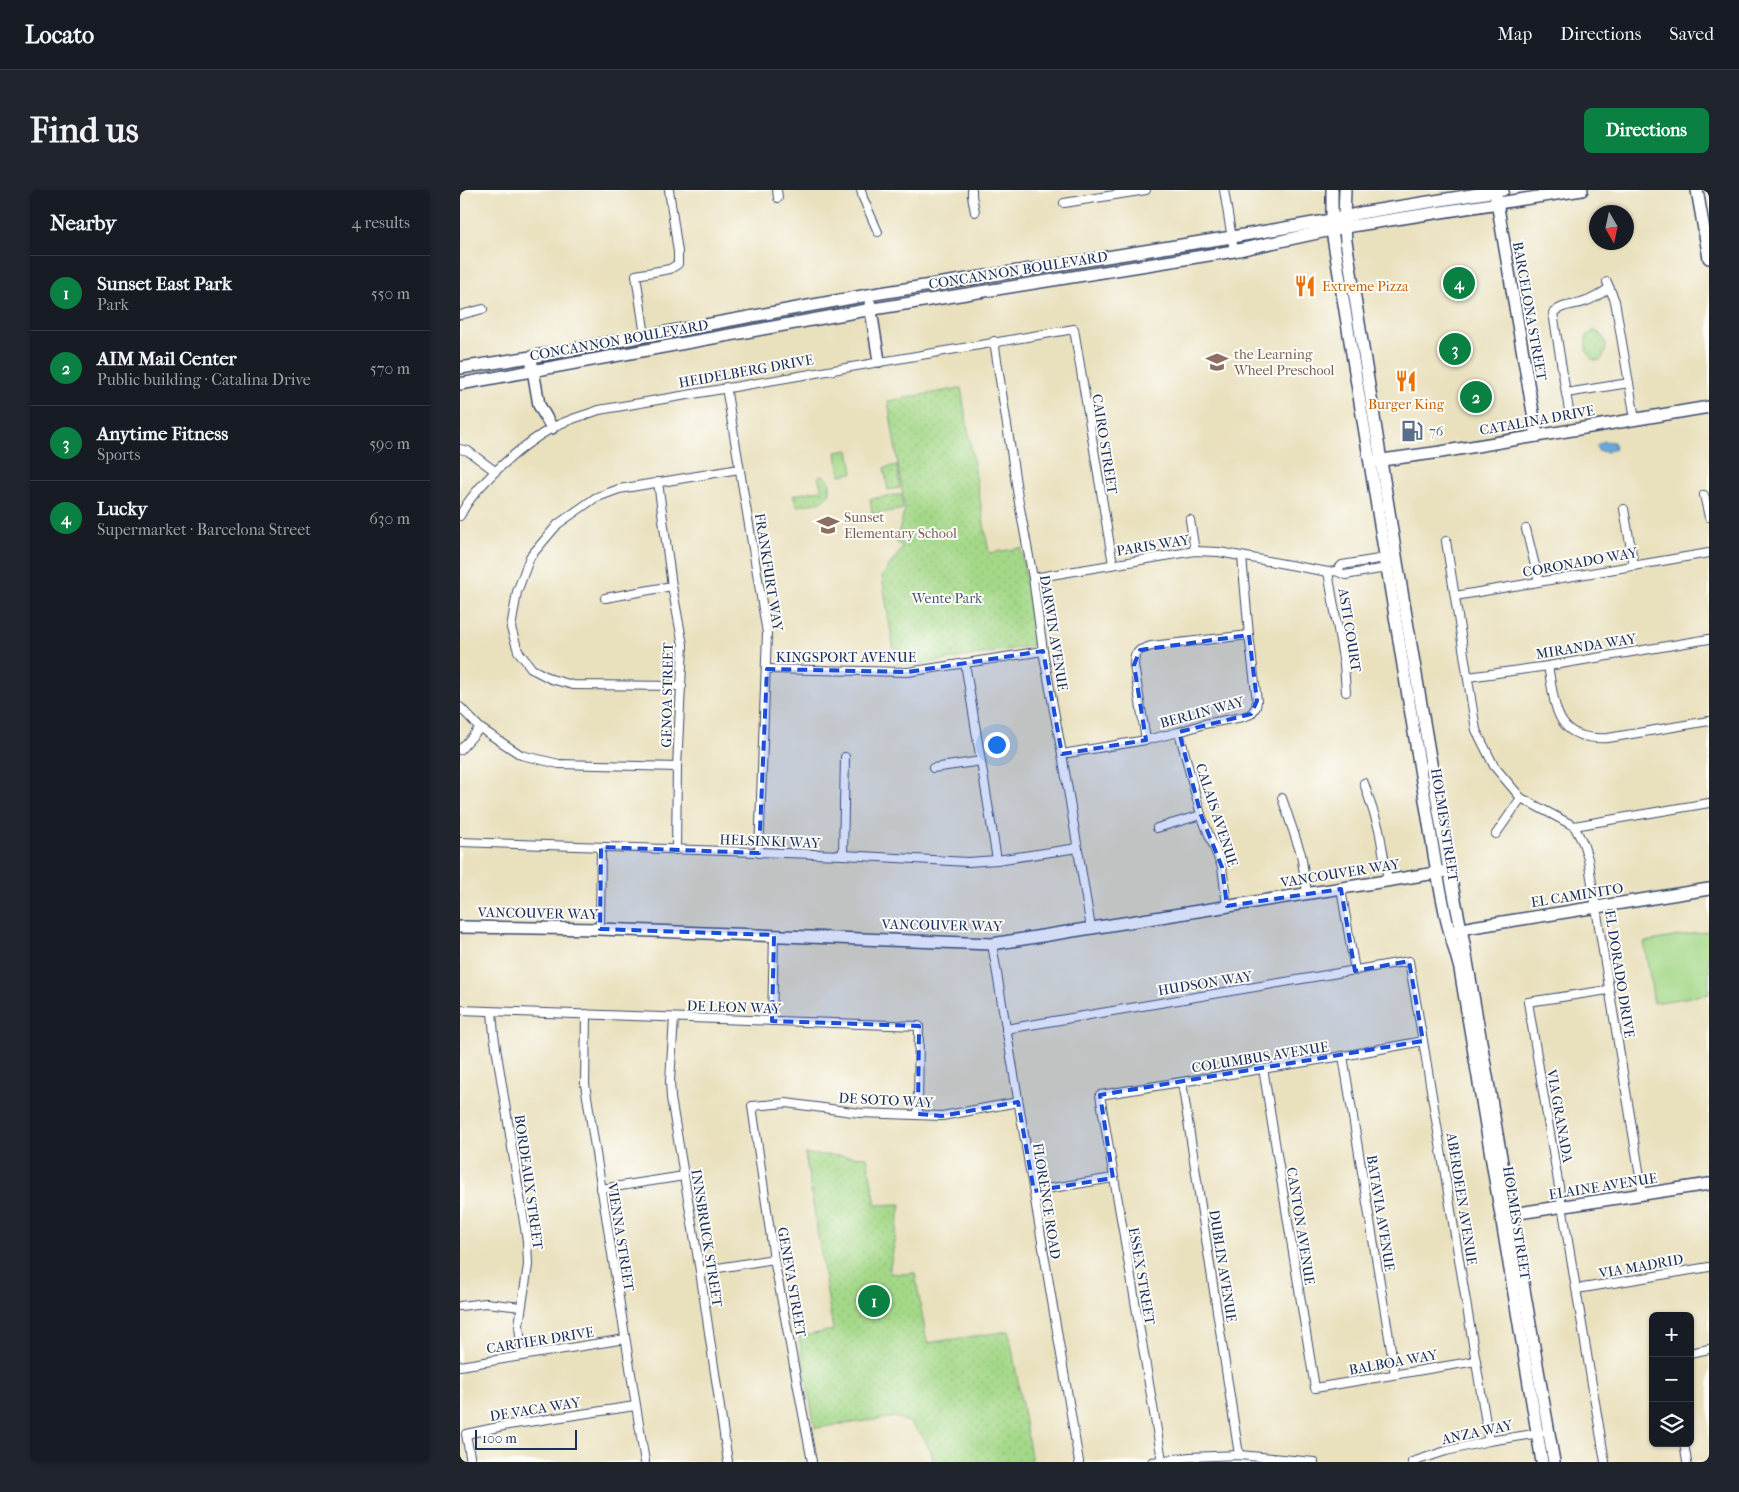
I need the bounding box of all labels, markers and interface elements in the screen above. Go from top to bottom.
text: Locato [25,21,94,49]
text: Map [1498,24,1532,45]
text: Directions [1560,24,1641,45]
text: Saved [1669,24,1714,45]
button: Directions [1584,108,1709,153]
text: Find us [30,110,139,151]
north arrow [1589,205,1634,250]
text: Nearby [50,211,116,235]
text: 4 results [352,213,410,232]
street label: BARCELONA STREET [1509,240,1550,383]
street label: CONCANNON BOULEVARD [927,248,1109,293]
pin: 4 [1443,264,1475,302]
text: Sunset East Park [97,273,232,295]
restaurant icon: Extreme Pizza [1292,273,1318,299]
place label: Extreme Pizza [1322,278,1409,295]
text: 1 [63,284,69,303]
text: 550 m [371,284,410,303]
text: Park [97,295,129,314]
street label: CONCANNON BOULEVARD [528,316,710,365]
pin: 3 [1439,330,1471,368]
place label: the Learning Wheel Preschool [1233,346,1335,379]
text: AIM Mail Center [97,348,237,370]
school or university icon: the Learning Wheel Preschool [1204,349,1230,375]
street label: HEIDELBERG DRIVE [677,351,815,392]
text: 2 [62,359,70,378]
text: 570 m [370,359,410,378]
restaurant icon: Burger King [1393,368,1419,394]
text: Public building · Catalina Drive [97,370,311,389]
pin: 2 [1460,378,1492,416]
street label: CAIRO STREET [1088,393,1121,496]
place label: Burger King [1368,396,1445,413]
street label: CATALINA DRIVE [1478,402,1596,439]
fuel station icon: 76 [1399,418,1425,444]
text: Anytime Fitness [97,423,228,445]
place label: 76 [1429,423,1444,440]
text: 3 [63,434,69,453]
text: 590 m [369,434,410,453]
text: Sports [97,445,140,464]
text: Lucky [97,498,147,520]
text: 4 [61,509,71,528]
text: 630 m [369,509,410,528]
place label: Sunset Elementary School [844,509,957,542]
street label: FRANKFURT WAY [751,512,786,633]
school or university icon: Sunset Elementary School [815,512,841,538]
text: Supermarket · Barcelona Street [97,520,311,539]
street label: PARIS WAY [1115,531,1191,560]
street label: CORONADO WAY [1521,544,1639,581]
street label: DARWIN AVENUE [1036,574,1071,693]
street label: ASTI COURT [1334,586,1365,674]
park label: Wente Park [911,590,983,607]
street label: MIRANDA WAY [1535,630,1638,663]
street label: GENOA STREET [658,642,677,748]
street label: KINGSPORT AVENUE [776,649,917,666]
street label: BERLIN WAY [1158,693,1246,732]
your location [984,732,1010,758]
street label: CALAIS AVENUE [1192,761,1241,870]
street label: HOLMES STREET [1427,767,1462,884]
street label: HELSINKI WAY [719,831,821,852]
street label: VANCOUVER WAY [1278,856,1401,891]
street label: EL CAMINITO [1530,880,1625,911]
street label: VANCOUVER WAY [476,904,599,923]
street label: EL DORADO DRIVE [1601,909,1638,1040]
street label: VANCOUVER WAY [880,916,1003,935]
street label: HUDSON WAY [1157,968,1254,999]
street label: DE LEON WAY [686,997,782,1018]
street label: COLUMBUS AVENUE [1190,1038,1330,1077]
street label: VIA GRANADA [1543,1067,1576,1165]
street label: DE SOTO WAY [838,1090,934,1111]
street label: BORDEAUX STREET [511,1113,546,1251]
street label: ABERDEEN AVENUE [1442,1131,1480,1267]
street label: FLORENCE ROAD [1029,1142,1064,1261]
street label: BATAVIA AVENUE [1363,1154,1398,1273]
street label: HOLMES STREET [1499,1165,1534,1282]
street label: CANTON AVENUE [1283,1166,1318,1287]
street label: INNSBRUCK STREET [687,1168,726,1309]
street label: ELAINE AVENUE [1547,1169,1659,1203]
street label: VIENNA STREET [603,1181,638,1293]
street label: DUBLIN AVENUE [1205,1209,1240,1324]
street label: GENEVA STREET [773,1226,810,1339]
street label: ESSEX STREET [1125,1226,1159,1327]
street label: VIA MADRID [1597,1251,1685,1282]
pin: 1 [858,1282,890,1320]
map controls [1649,1312,1694,1447]
button: + [1649,1312,1694,1357]
street label: CARTIER DRIVE [485,1324,595,1357]
street label: BALBOA WAY [1347,1346,1439,1379]
button: − [1649,1357,1694,1402]
street label: DE VACA WAY [488,1394,582,1425]
button: layers [1649,1402,1694,1447]
street label: ANZA WAY [1439,1417,1515,1449]
scale bar [475,1427,578,1450]
text: 100 m [482,1430,517,1447]

